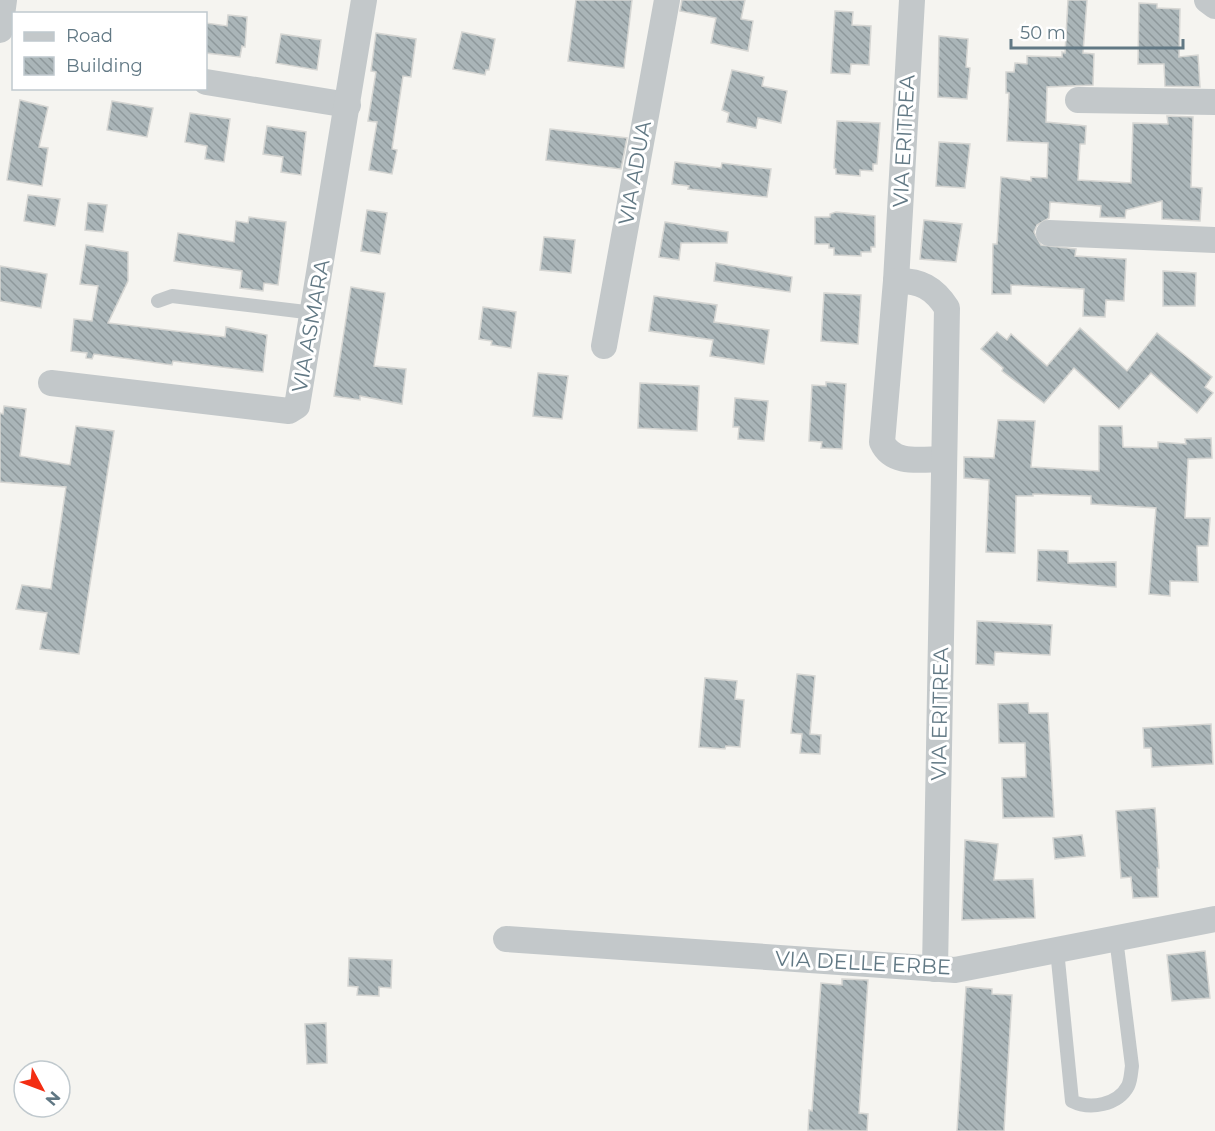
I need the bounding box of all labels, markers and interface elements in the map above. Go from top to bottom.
legend [12,12,207,90]
scale bar [1011,12,1184,50]
text: 50 m [1020,22,1066,44]
text: Road [66,25,113,47]
text: Building [66,55,143,77]
street label: VIA ERITREA [888,73,920,208]
street label: VIA ADUA [613,118,656,227]
street label: VIA ASMARA [287,257,335,394]
street label: VIA ERITREA [926,646,953,781]
street label: VIA DELLE ERBE [774,945,952,980]
north arrow [12,1059,72,1119]
text: N [42,1087,64,1110]

